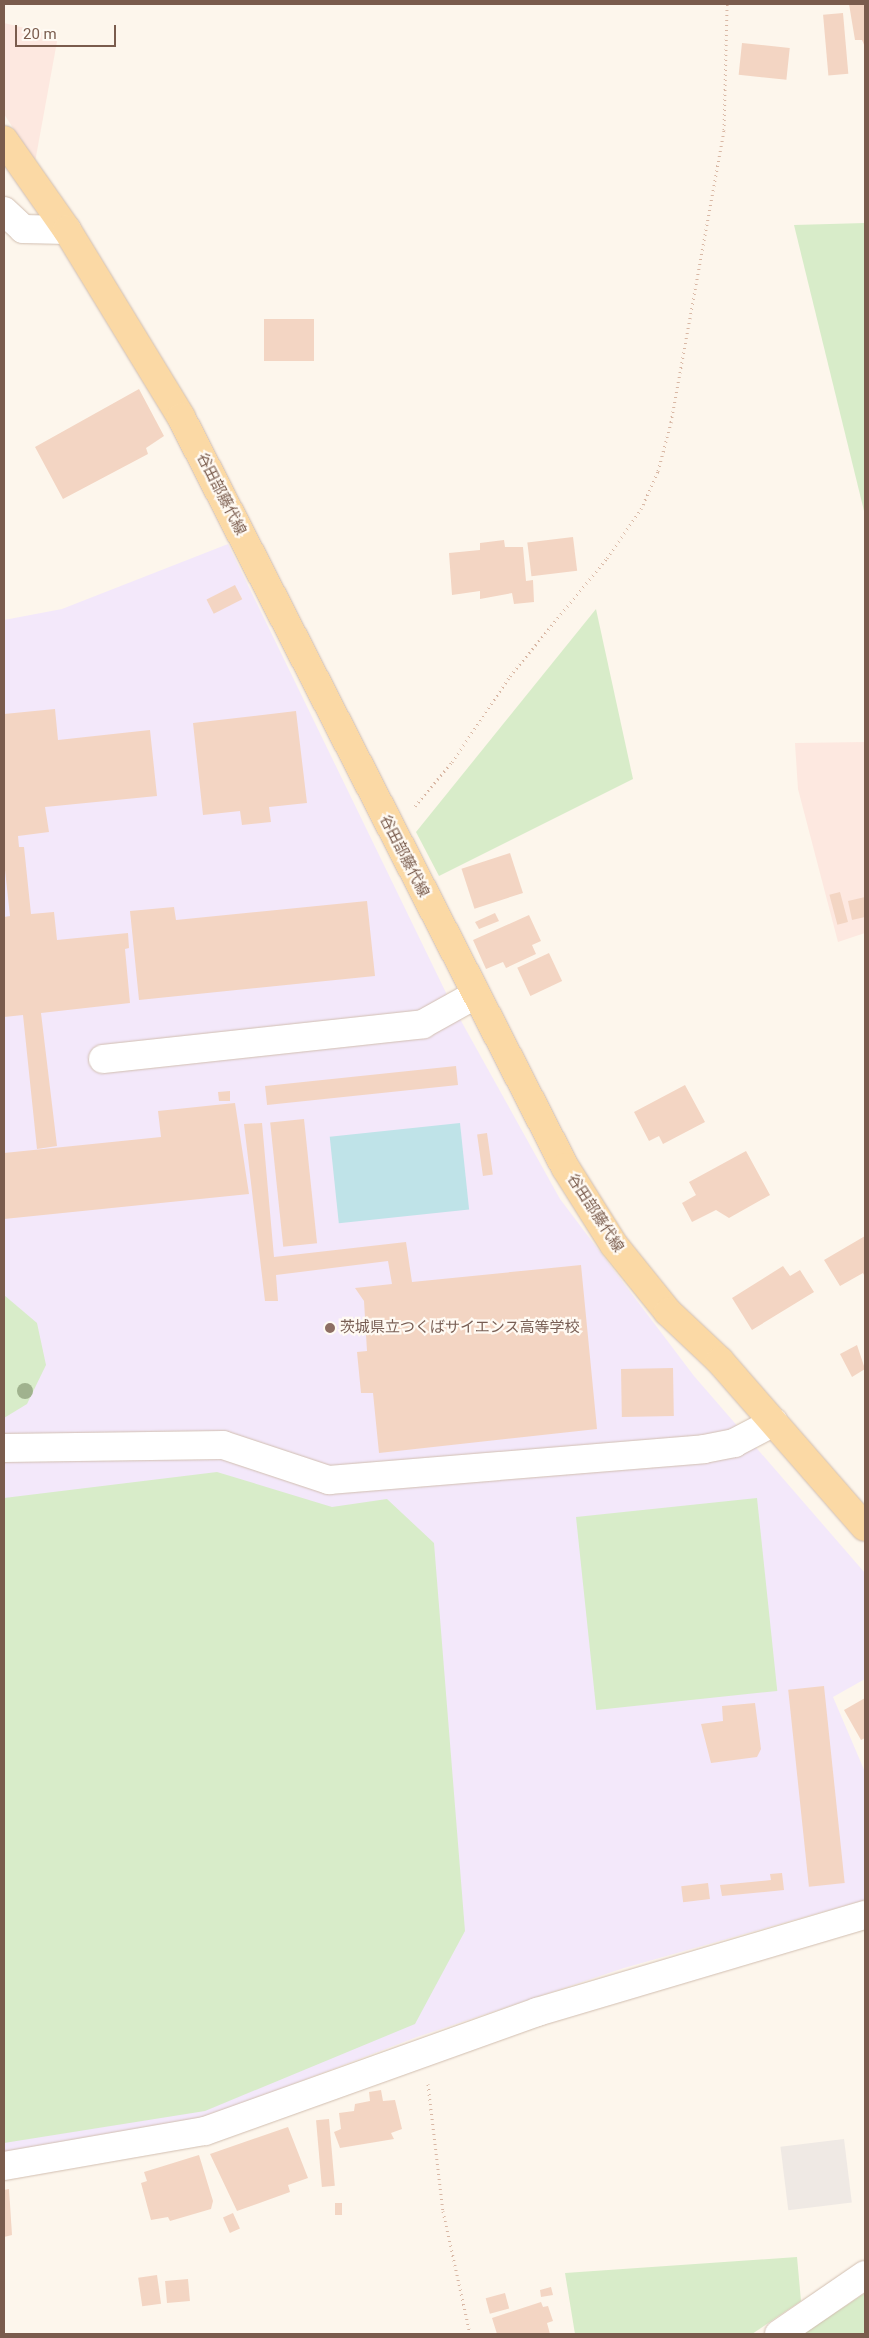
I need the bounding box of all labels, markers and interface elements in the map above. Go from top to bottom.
scale bar [18,15,119,47]
text: 20 m [23,25,57,43]
street label: 谷田部藤代線 [193,450,249,538]
street label: 谷田部藤代線 [376,812,432,900]
street label: 谷田部藤代線 [563,1170,627,1256]
place label: 茨城県立つくばサイエンス高等学校 [340,1319,580,1337]
marker: 茨城県立つくばサイエンス高等学校 [324,1322,336,1334]

